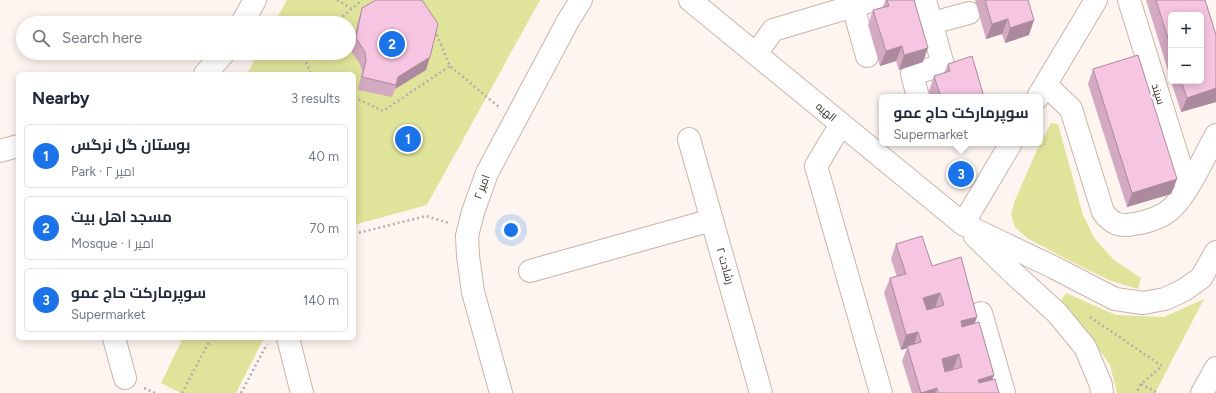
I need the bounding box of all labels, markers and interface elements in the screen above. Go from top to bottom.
map controls [1168,12,1204,84]
button: + [1168,12,1204,48]
search box [16,16,356,60]
icon: search [30,27,52,49]
text: Search here [62,29,142,47]
pin: 2 [379,29,405,59]
button: − [1168,48,1204,84]
street label: سپند [1149,82,1167,106]
text: Nearby [32,88,90,108]
text: 3 results [291,91,340,106]
popup [879,94,1043,146]
street label: الهیه [813,100,839,124]
text: سوپرمارکت حاج عمو [893,104,1029,122]
pin: 1 [395,124,421,154]
text: Supermarket [893,127,968,142]
text: بوستان گل نرگس [71,136,190,154]
text: 1 [43,149,49,164]
text: 40 m [308,149,339,164]
pin: 3 [948,159,974,189]
text: Park · امیر ۲ [71,164,135,179]
street label: امیر ۲ [471,173,493,201]
text: مسجد اهل بیت [71,208,172,226]
your location [501,220,521,240]
text: 2 [42,221,50,236]
text: 70 m [309,221,339,236]
text: Mosque · امیر ۱ [71,236,154,251]
street label: رشادت ۲ [714,246,736,286]
text: سوپرمارکت حاج عمو [71,284,206,302]
text: 3 [42,293,50,308]
text: 140 m [303,293,339,308]
text: Supermarket [71,307,146,322]

